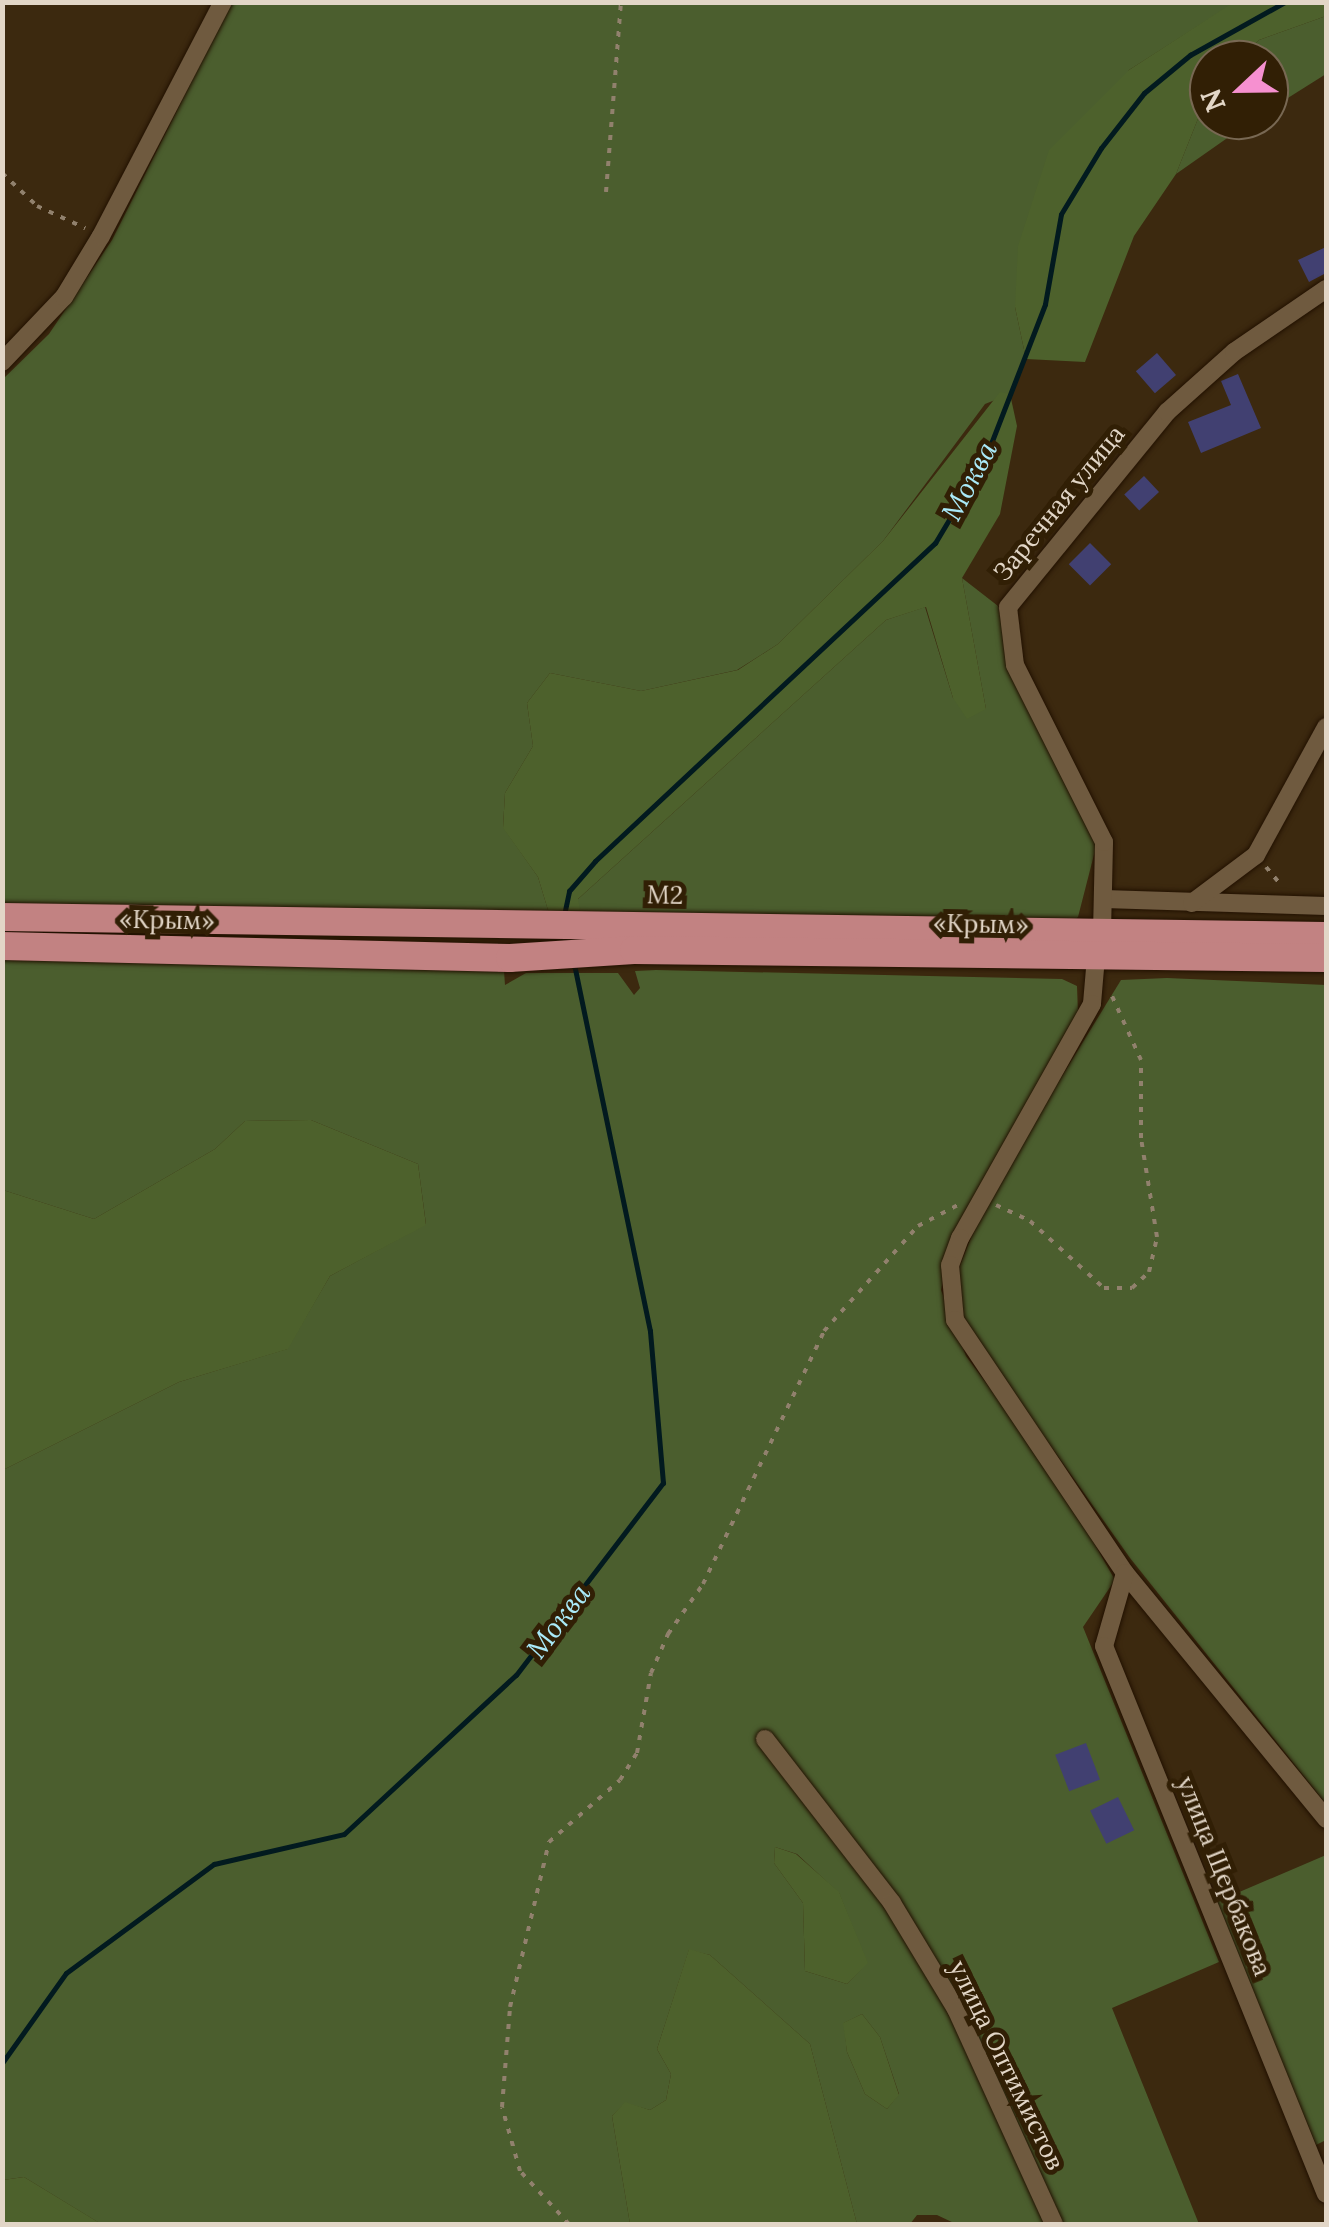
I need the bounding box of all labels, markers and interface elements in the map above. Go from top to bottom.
north arrow [1189,40,1289,140]
text: N [1192,84,1234,117]
street label: Заречная улица [987,419,1131,587]
water label: Моква [934,436,1004,526]
street label: М2 [647,880,683,910]
street label: «Крым» [119,904,215,936]
street label: «Крым» [933,908,1029,940]
water label: Моква [519,1577,597,1665]
street label: улица Щербакова [1170,1772,1278,1980]
street label: улица Оптимистов [943,1955,1071,2175]

